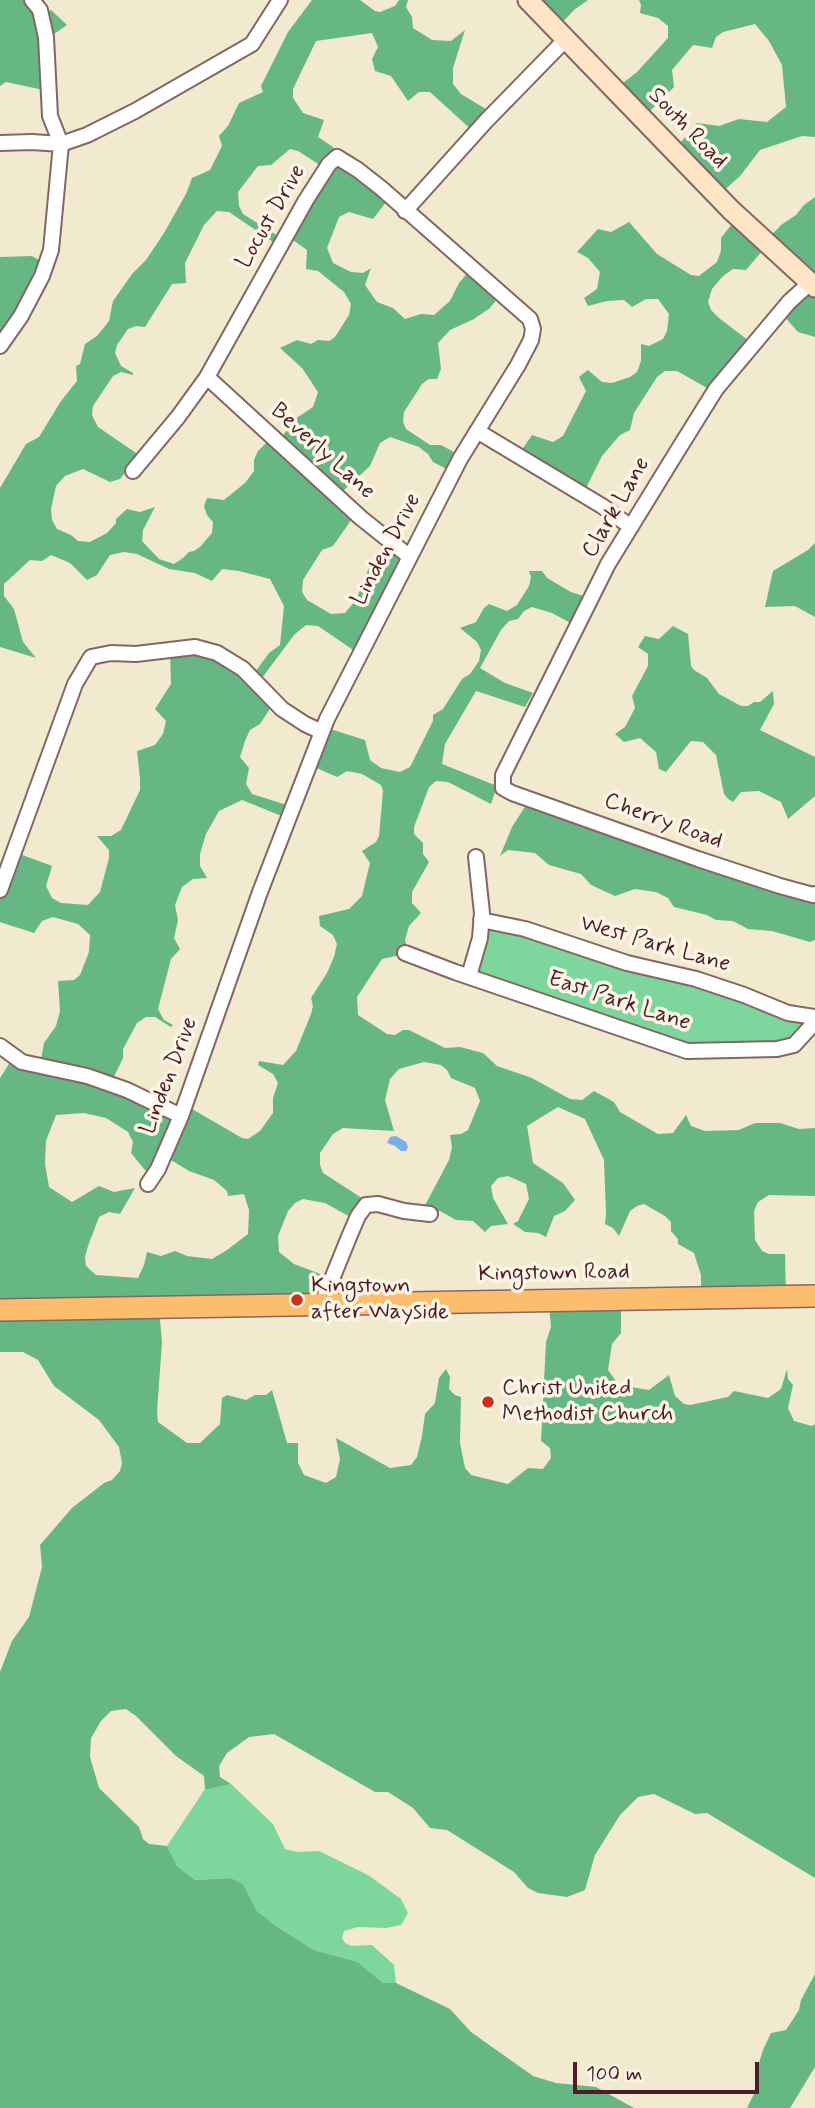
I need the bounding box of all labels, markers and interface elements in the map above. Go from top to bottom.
street label: South Road [642,83,732,175]
street label: Locust Drive [231,160,313,274]
street label: Beverly Lane [264,398,380,506]
street label: Clark Lane [577,453,657,563]
street label: Linden Drive [346,489,428,611]
street label: Cherry Road [600,788,726,856]
street label: West Park Lane [577,910,733,980]
street label: East Park Lane [544,966,694,1038]
street label: Linden Drive [135,1014,205,1138]
street label: Kingstown Road [478,1259,630,1289]
place label: Kingstown after Wayside [311,1273,449,1327]
marker: Kingstown after Wayside [289,1292,305,1308]
place label: Christ United Methodist Church [502,1375,673,1429]
marker: Christ United Methodist Church [480,1394,496,1410]
scale bar [577,2048,762,2092]
text: 100 m [586,2060,642,2088]

